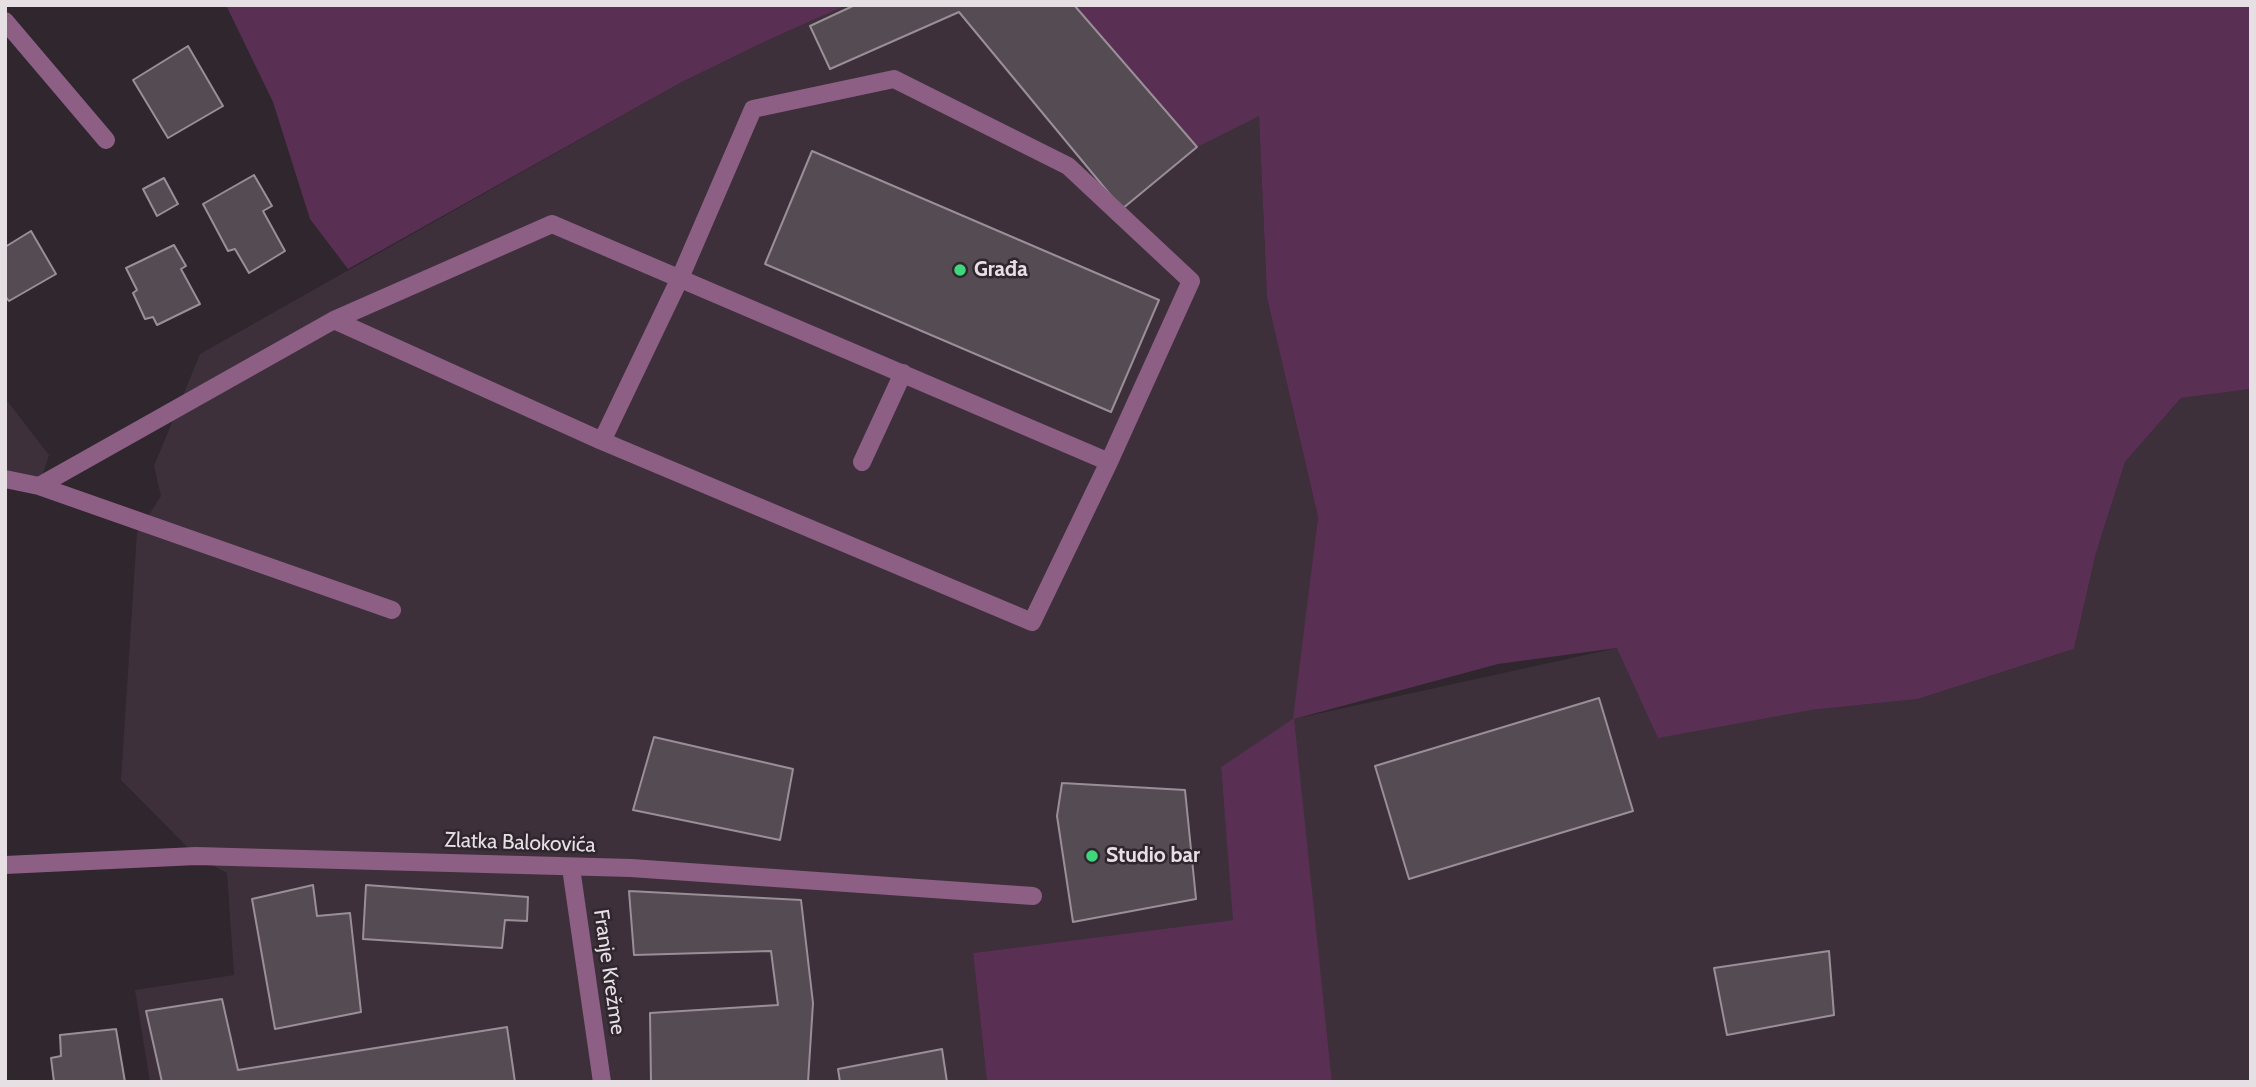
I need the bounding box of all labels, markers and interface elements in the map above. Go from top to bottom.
place label: Građa [974,257,1028,283]
marker: Građa [952,262,968,278]
street label: Zlatka Balokovića [444,828,596,858]
place label: Studio bar [1106,843,1200,869]
marker: Studio bar [1084,848,1100,864]
street label: Franje Krežme [588,908,630,1036]

